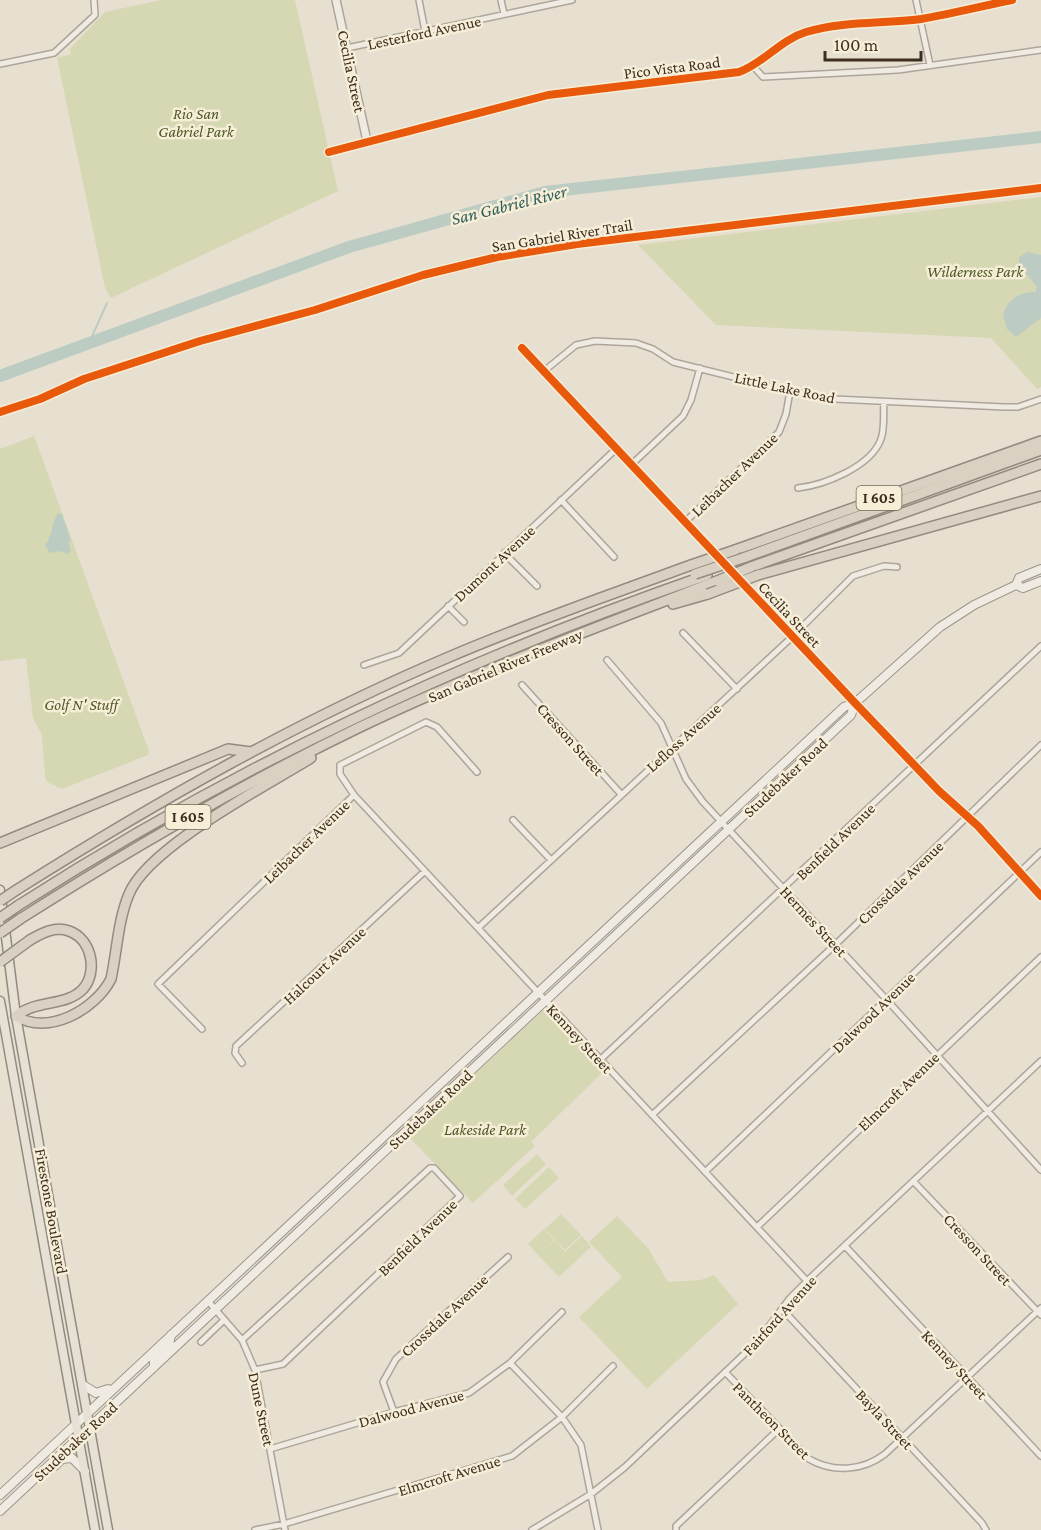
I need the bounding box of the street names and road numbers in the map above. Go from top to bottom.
street label: Lesterford Avenue [366,12,482,53]
street label: Cecilia Street [335,28,369,114]
street label: Pico Vista Road [623,53,722,82]
street label: San Gabriel River Trail [491,216,634,255]
street label: Little Lake Road [733,369,837,407]
street label: Leibacher Avenue [688,429,781,520]
road number: I 605 [856,486,902,510]
street label: Dumont Avenue [451,522,538,605]
street label: Cecilia Street [755,578,825,651]
street label: San Gabriel River Freeway [426,625,586,707]
street label: Lefloss Avenue [643,699,724,775]
street label: Cresson Street [534,700,608,780]
street label: Studebaker Road [740,734,831,820]
street label: Leibacher Avenue [260,796,353,887]
street label: Benfield Avenue [793,800,878,883]
road number: I 605 [166,805,210,829]
street label: Crossdale Avenue [854,837,947,928]
street label: Hermes Street [777,883,851,961]
street label: Halcourt Avenue [280,923,369,1008]
street label: Dalwood Avenue [828,969,918,1056]
street label: Kenney Street [543,1000,616,1078]
street label: Elmcroft Avenue [854,1048,942,1134]
street label: Studebaker Road [385,1066,476,1152]
street label: Firestone Boulevard [32,1147,71,1276]
street label: Benfield Avenue [375,1196,460,1279]
street label: Cresson Street [940,1210,1015,1289]
street label: Crossdale Avenue [397,1271,491,1360]
street label: Fairford Avenue [739,1272,820,1359]
street label: Kenney Street [918,1326,991,1404]
street label: Dune Street [245,1371,278,1448]
street label: Pantheon Street [730,1378,814,1463]
street label: Dalwood Avenue [357,1386,466,1431]
street label: Bayla Street [852,1386,917,1454]
street label: Studebaker Road [30,1398,121,1484]
street label: Elmcroft Avenue [396,1452,502,1499]

